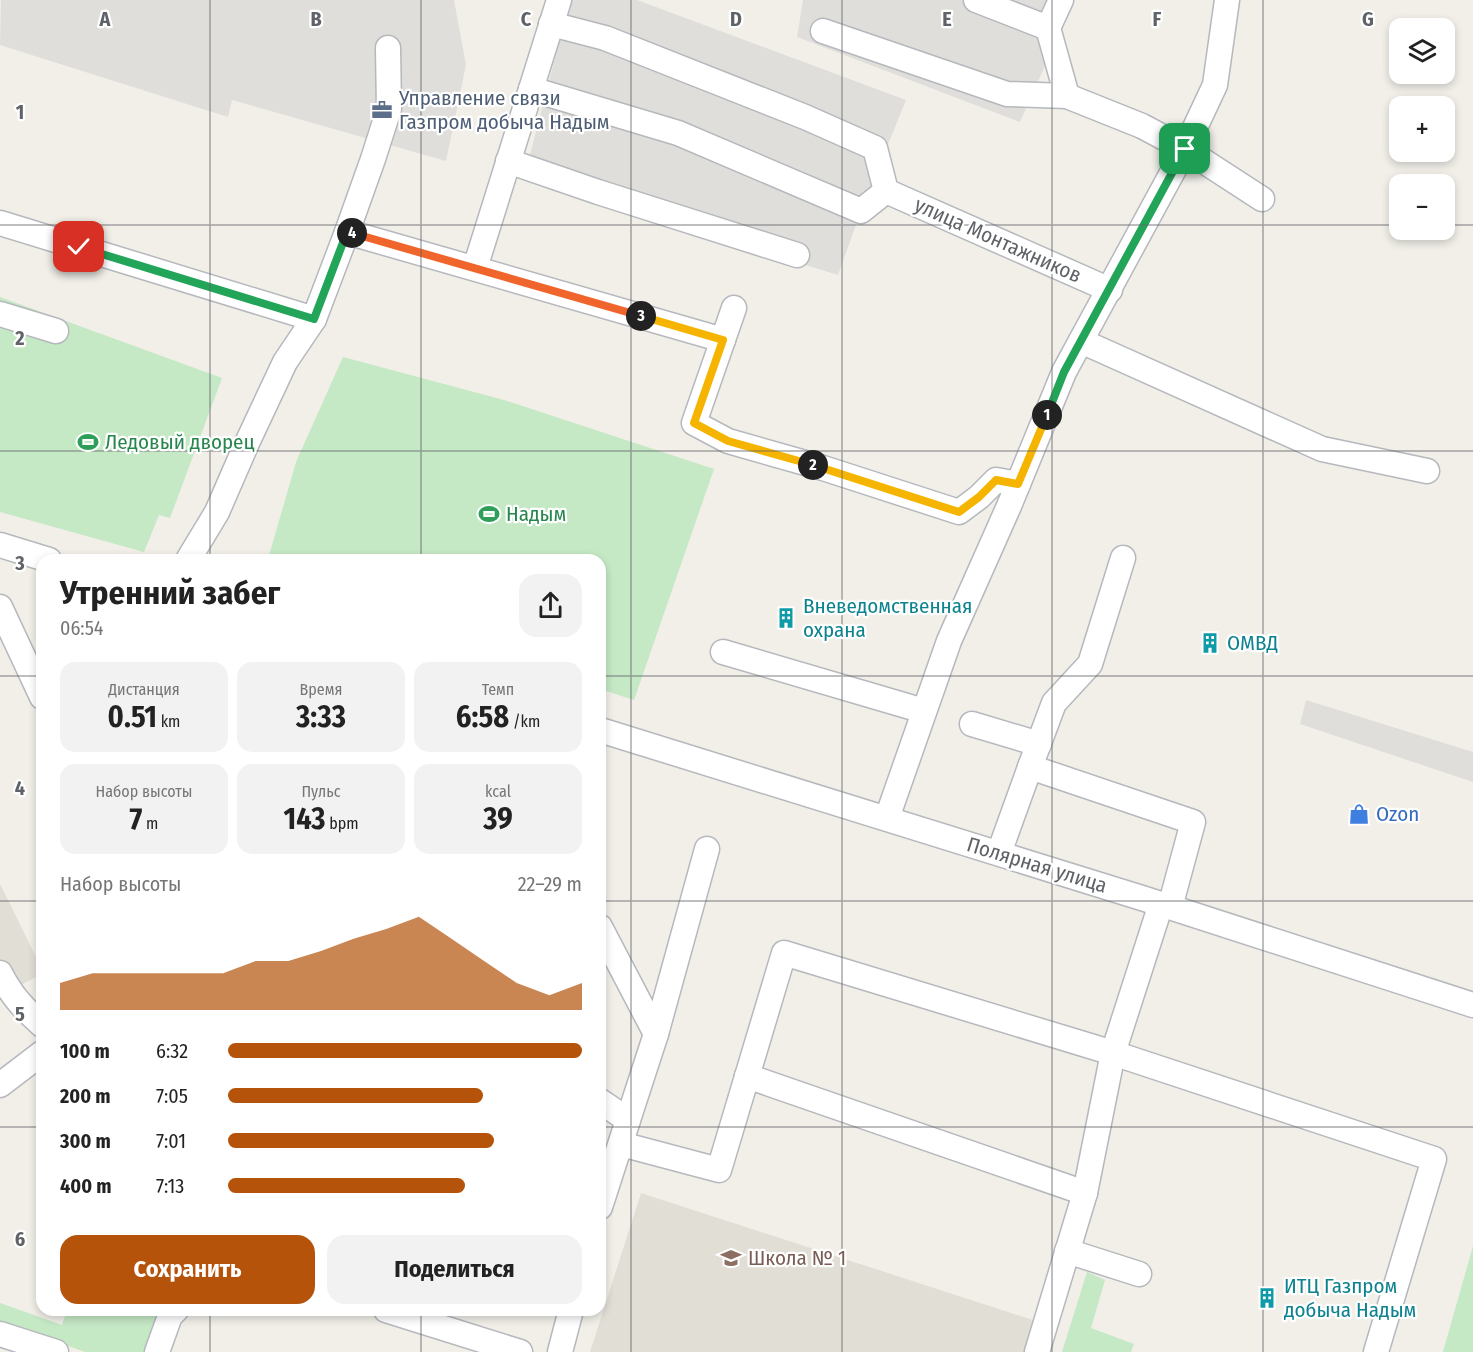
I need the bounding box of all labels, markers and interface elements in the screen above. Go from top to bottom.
text: A [99,7,112,31]
text: B [310,7,322,31]
text: C [521,7,532,31]
text: D [730,7,742,31]
text: E [942,7,952,31]
text: F [1153,7,1162,31]
text: G [1362,7,1374,31]
map controls [1389,18,1455,240]
button: layers [1389,18,1455,84]
place label: Управление связи Газпром добыча Надым [398,85,610,135]
button: + [1389,96,1455,162]
office icon: Управление связи Газпром добыча Надым [370,98,394,122]
text: 1 [16,100,24,124]
pin [1159,123,1210,174]
icon: arrive [1168,132,1201,165]
button: − [1389,174,1455,240]
street label: улица Монтажников [911,192,1085,288]
pin: 4 [337,218,367,248]
pin [53,221,104,272]
text: 4 [348,223,356,242]
icon: check [62,230,95,263]
pin: 3 [626,301,656,331]
text: 3 [637,306,645,325]
text: 2 [14,326,25,350]
pin: 1 [1032,400,1062,430]
text: 1 [1044,405,1050,424]
place label: Ледовый дворец [105,429,255,455]
sports icon: Ледовый дворец [76,430,100,454]
pin: 2 [798,450,828,480]
text: 2 [809,455,817,474]
place label: Надым [506,501,566,527]
sports icon: Надым [477,502,501,526]
text: 3 [14,551,25,575]
text: Утренний забег [60,573,280,613]
button: share [519,574,582,637]
place label: Вневедомственная охрана [803,593,973,643]
building icon: Вневедомственная охрана [774,606,798,630]
text: 06:54 [60,616,104,640]
place label: ОМВД [1227,630,1278,656]
building icon: ОМВД [1198,631,1222,655]
text: Дистанция [108,680,180,699]
text: Время [300,680,342,699]
text: Темп [482,680,514,699]
text: 0.51 [108,699,157,735]
text: 3:33 [296,699,346,735]
text: 6:58 [456,699,509,735]
text: km [157,712,180,731]
text: /km [509,712,540,731]
text: 4 [15,776,25,800]
text: Набор высоты [96,782,192,801]
text: Пульс [301,782,341,801]
text: kcal [485,782,511,801]
text: 7 [130,801,142,837]
text: 143 [283,801,325,837]
text: 39 [483,801,513,837]
place label: Ozon [1376,801,1419,827]
shop icon: Ozon [1347,802,1371,826]
text: m [142,814,158,833]
text: bpm [325,814,359,833]
street label: Полярная улица [964,831,1110,899]
text: Набор высоты [60,872,181,896]
text: 22–29 m [518,872,582,896]
text: 5 [15,1002,25,1026]
text: 100 m [60,1039,110,1063]
text: 6:32 [156,1039,188,1063]
text: 200 m [60,1084,111,1108]
text: 7:05 [156,1084,188,1108]
text: 300 m [60,1129,111,1153]
text: 7:01 [156,1129,186,1153]
text: 400 m [60,1174,112,1198]
text: 7:13 [156,1174,184,1198]
text: 6 [15,1227,25,1251]
button: Сохранить [60,1235,315,1304]
button: Поделиться [327,1235,582,1304]
place label: Школа № 1 [748,1245,846,1271]
school or university icon: Школа № 1 [719,1246,743,1270]
place label: ИТЦ Газпром добыча Надым [1284,1273,1416,1323]
building icon: ИТЦ Газпром добыча Надым [1255,1286,1279,1310]

